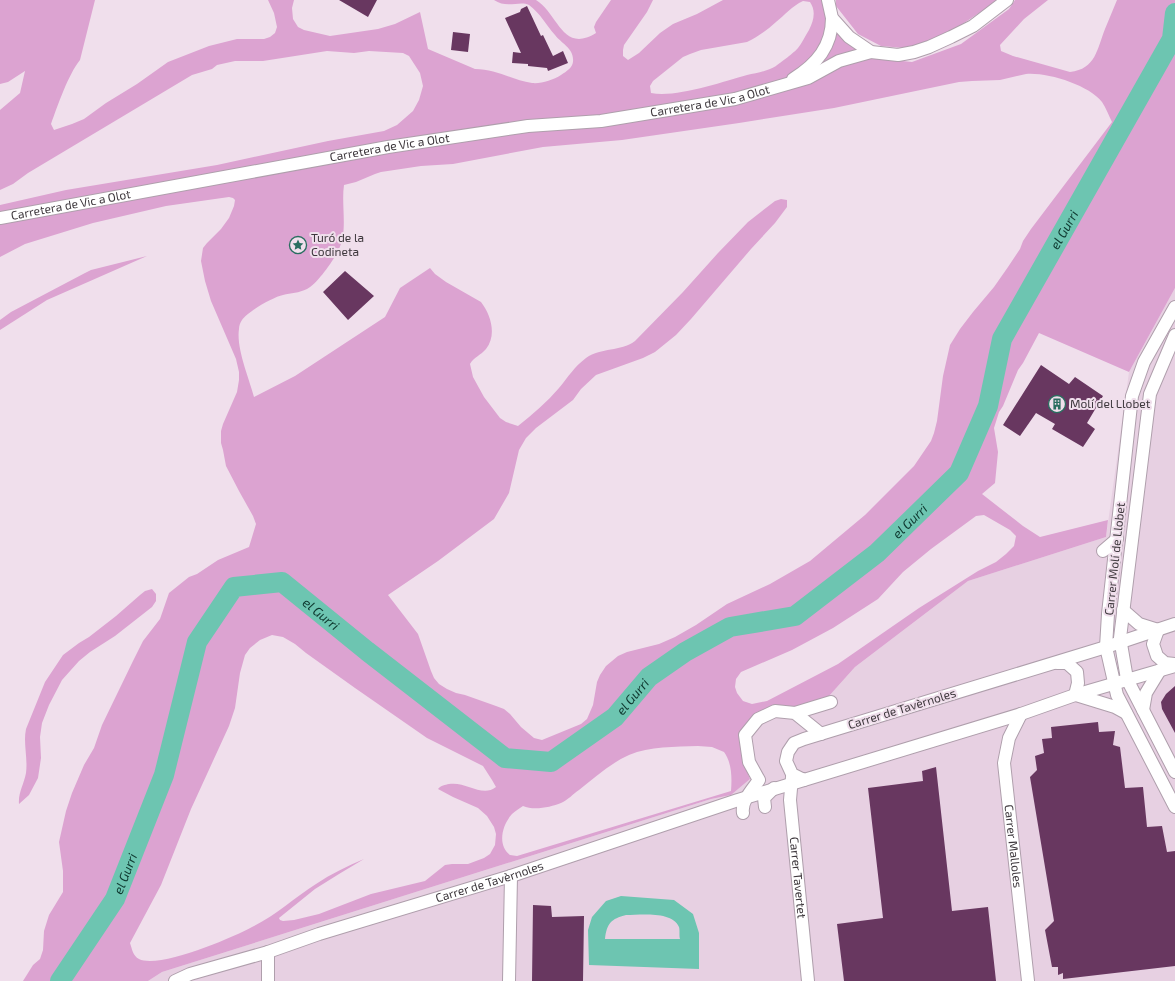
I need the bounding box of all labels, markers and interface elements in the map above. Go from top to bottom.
street label: Carretera de Vic a Olot [649,81,771,119]
street label: Carretera de Vic a Olot [328,130,451,164]
street label: Carretera de Vic a Olot [10,186,132,222]
water label: el Gurri [1047,207,1081,252]
place label: Turó de la Codineta [311,230,364,258]
place icon: Turó de la Codineta [288,235,308,255]
building icon: Molí del Llobet [1047,394,1067,414]
place label: Molí del Llobet [1070,396,1151,410]
water label: el Gurri [889,501,930,542]
street label: Carrer Molí de Llobet [1101,501,1127,616]
water label: el Gurri [300,594,343,633]
water label: el Gurri [613,675,652,718]
street label: Carrer de Tavèrnoles [846,685,957,731]
street label: Carrer Malloles [1003,804,1026,889]
street label: Carrer Tavertet [788,836,810,919]
water label: el Gurri [110,851,140,896]
street label: Carrer de Tavèrnoles [434,858,545,904]

